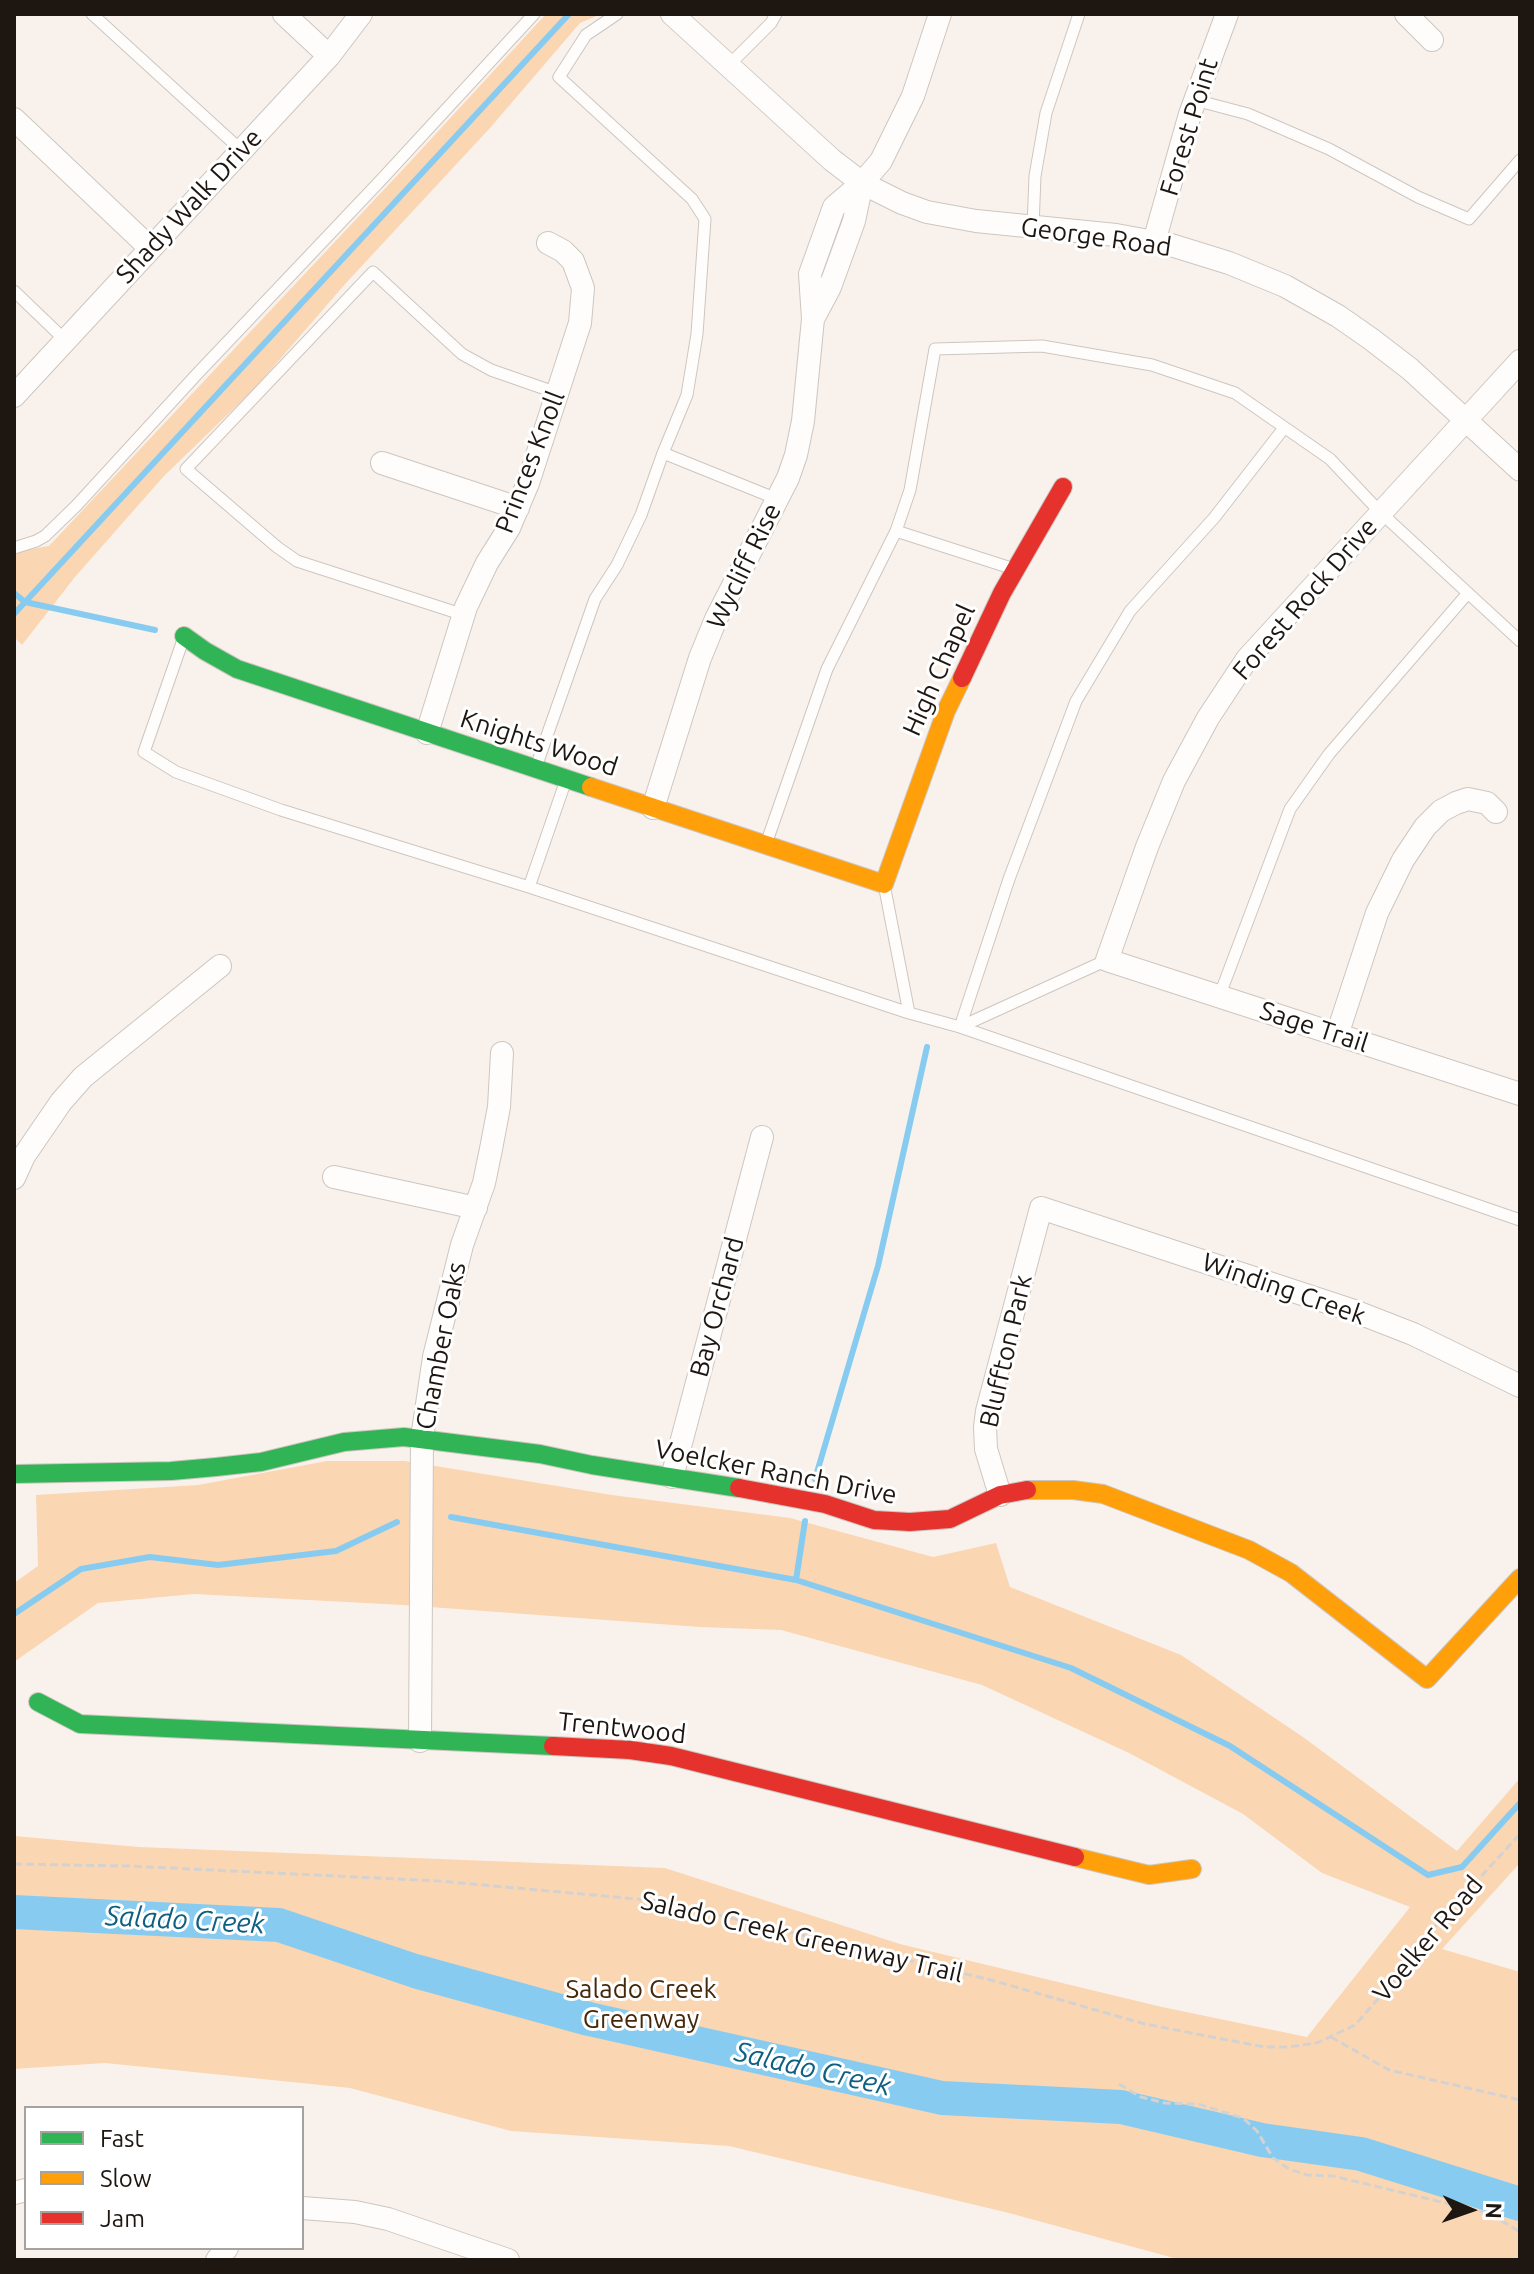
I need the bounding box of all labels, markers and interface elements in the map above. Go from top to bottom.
street label: Forest Point [1153,54,1225,200]
street label: Shady Walk Drive [109,122,269,290]
street label: George Road [1019,211,1173,263]
street label: Princes Knoll [489,387,571,537]
street label: Wycliff Rise [700,498,788,634]
street label: Forest Rock Drive [1226,512,1384,686]
street label: High Chapel [896,599,982,741]
street label: Knights Wood [456,703,622,783]
street label: Sage Trail [1256,995,1372,1059]
street label: Bay Orchard [683,1234,751,1380]
street label: Winding Creek [1198,1246,1370,1332]
street label: Chamber Oaks [409,1260,473,1432]
street label: Bluffton Park [973,1272,1039,1430]
street label: Voelcker Ranch Drive [652,1433,900,1511]
street label: Trentwood [556,1706,688,1750]
street label: Voelker Road [1366,1870,1490,2008]
street label: Salado Creek Greenway Trail [638,1885,966,1989]
water label: Salado Creek [104,1899,266,1941]
park label: Salado Creek Greenway [565,1973,717,2034]
water label: Salado Creek [731,2035,895,2103]
legend [24,2106,304,2250]
text: Fast [100,2125,144,2152]
text: Slow [100,2165,152,2192]
north arrow [1430,2170,1510,2250]
text: N [1482,2202,1507,2219]
text: Jam [100,2205,145,2232]

